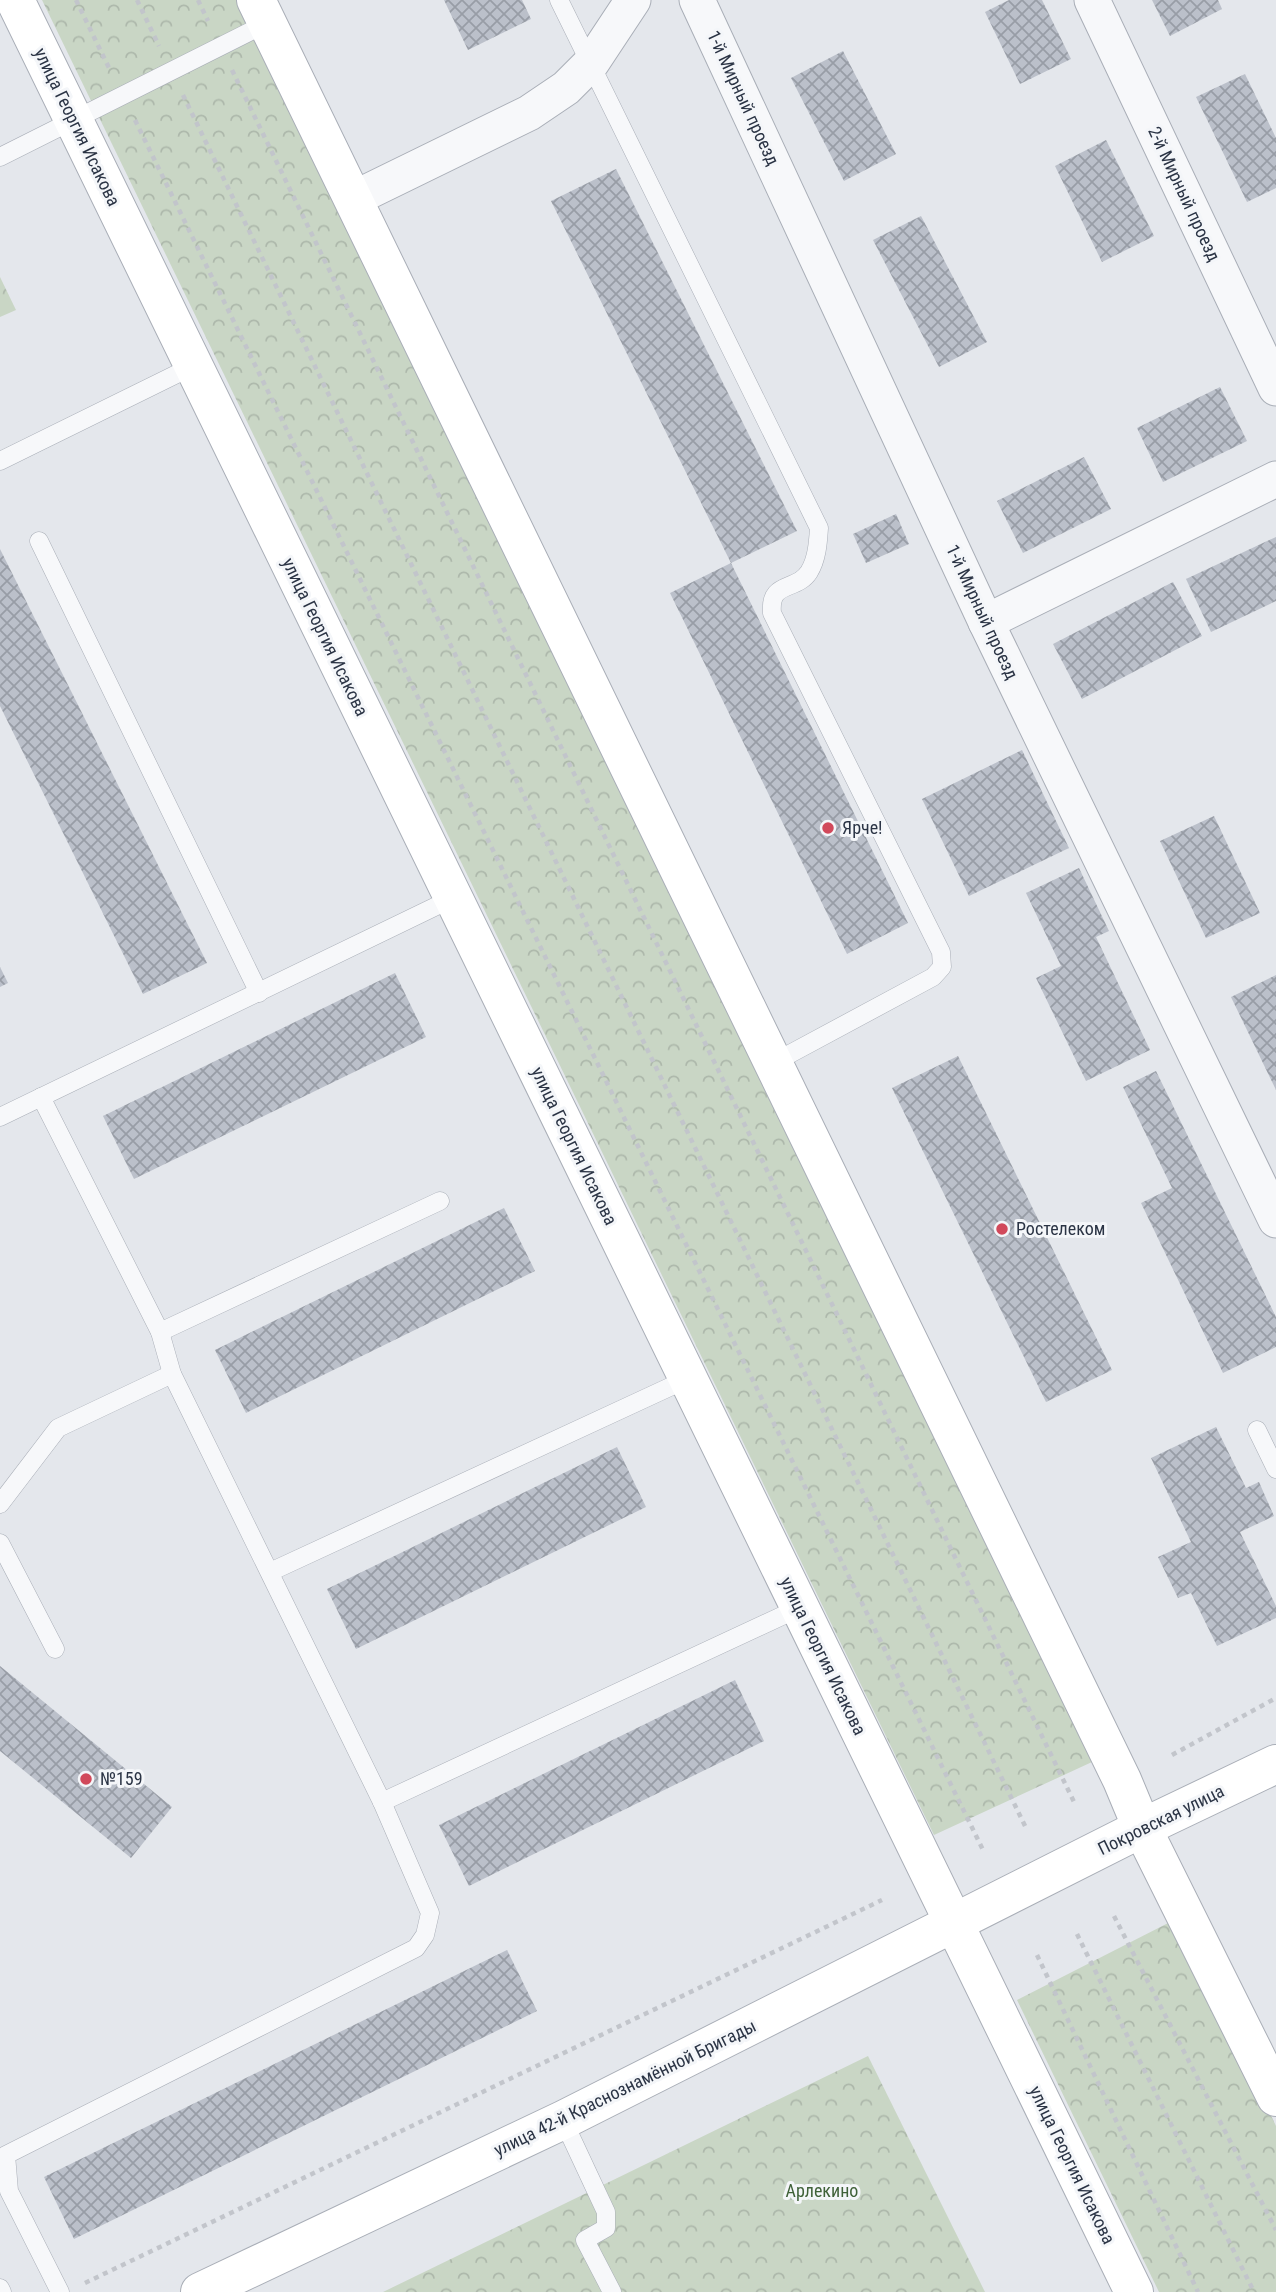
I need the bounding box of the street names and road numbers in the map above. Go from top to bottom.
street label: 1-й Мирный проезд [703,27,784,169]
street label: улица Георгия Исакова [30,44,125,209]
street label: 2-й Мирный проезд [1144,123,1225,265]
street label: 1-й Мирный проезд [942,541,1023,683]
street label: улица Георгия Исакова [278,554,373,719]
street label: улица Георгия Исакова [527,1063,622,1228]
street label: улица Георгия Исакова [776,1573,871,1738]
street label: Покровская улица [1094,1780,1227,1859]
street label: улица 42-й Краснознамённой Бригады [490,2015,759,2160]
street label: улица Георгия Исакова [1025,2082,1120,2247]

